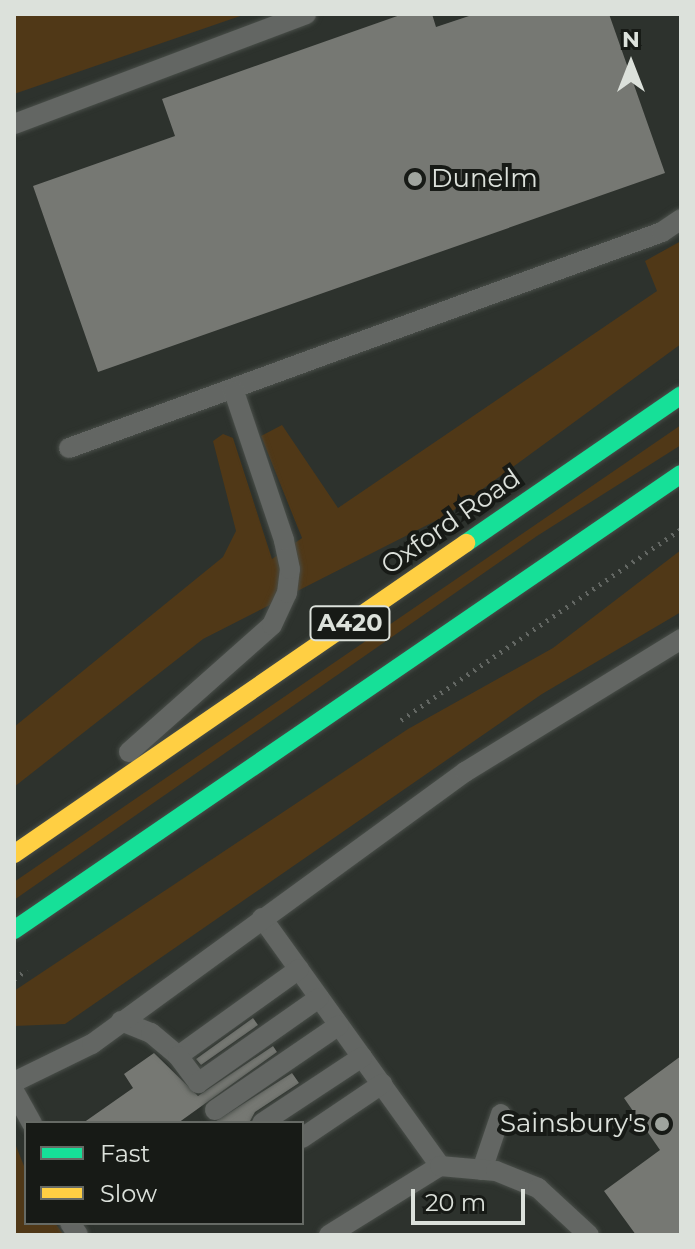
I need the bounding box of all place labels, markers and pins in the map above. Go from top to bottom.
place label: Dunelm [431,163,538,195]
marker: Dunelm [406,170,424,188]
place label: Sainsbury's [500,1108,646,1140]
marker: Sainsbury's [653,1115,671,1133]

